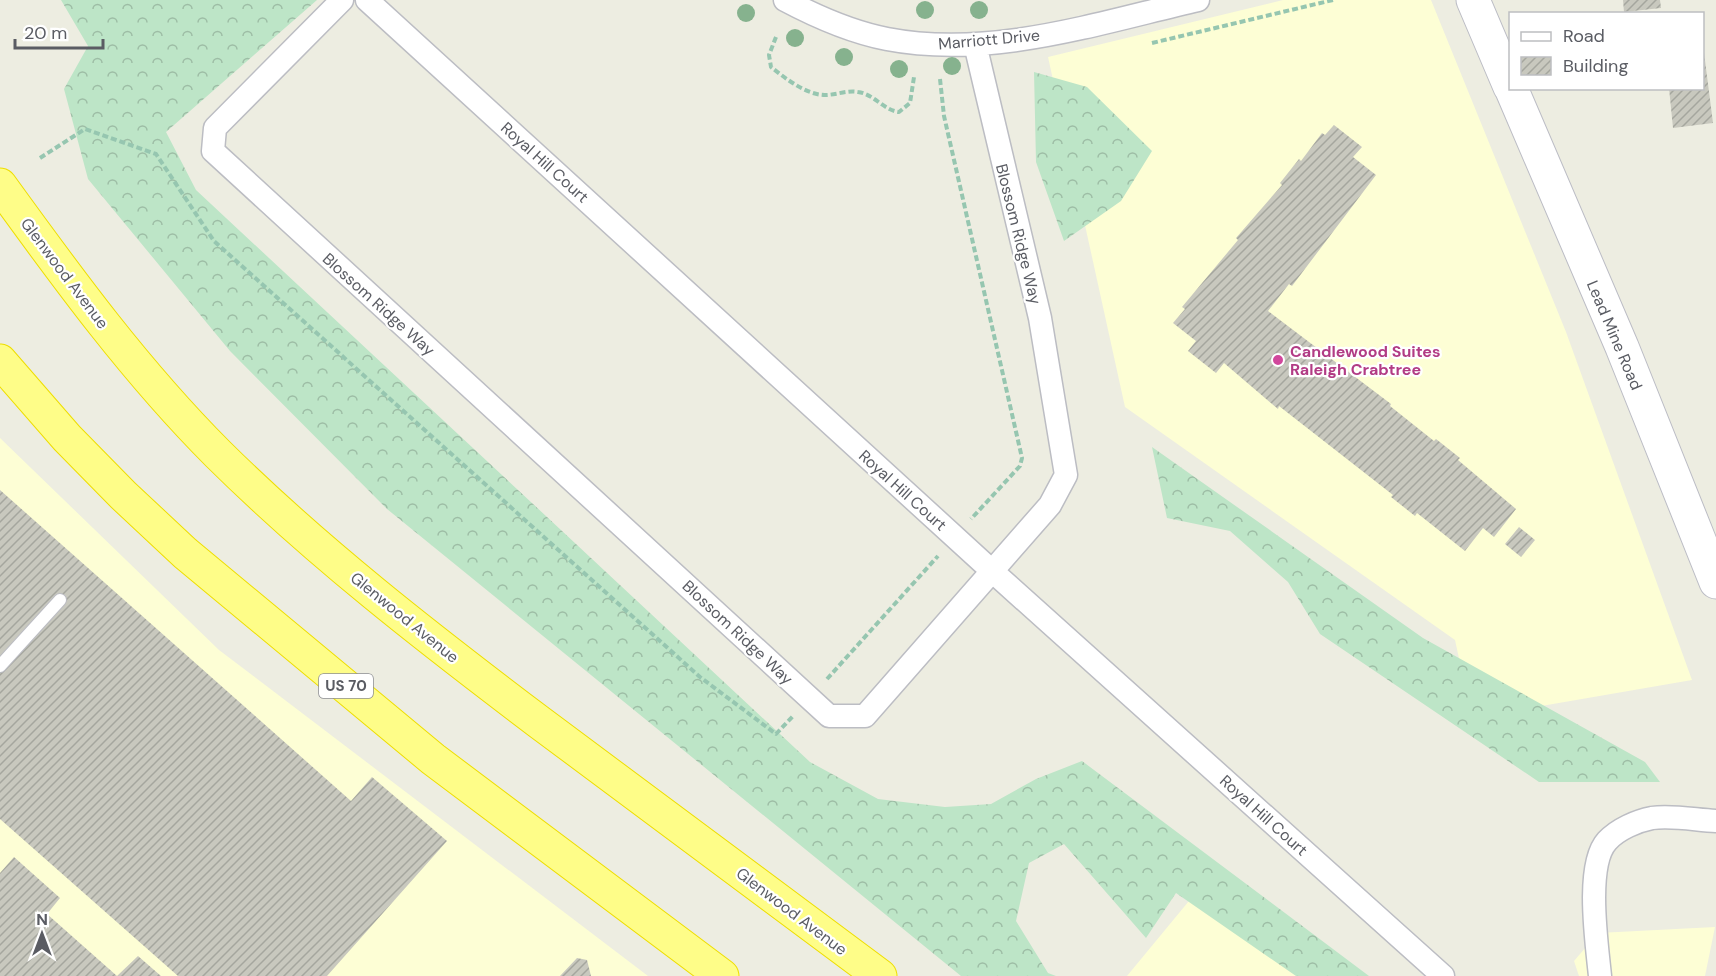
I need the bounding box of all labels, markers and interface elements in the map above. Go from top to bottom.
scale bar [15,12,104,50]
legend [1509,12,1704,90]
text: 20 m [24,21,67,45]
text: Road [1563,24,1605,48]
street label: Marriott Drive [937,25,1041,54]
text: Building [1563,54,1628,78]
street label: Royal Hill Court [496,117,593,207]
street label: Blossom Ridge Way [991,162,1046,307]
street label: Glenwood Avenue [16,214,113,333]
street label: Blossom Ridge Way [318,248,439,360]
street label: Lead Mine Road [1582,277,1647,393]
place label: Candlewood Suites Raleigh Crabtree [1290,341,1441,380]
marker: Candlewood Suites Raleigh Crabtree [1271,353,1285,367]
street label: Royal Hill Court [854,445,951,535]
street label: Glenwood Avenue [346,567,463,668]
street label: Blossom Ridge Way [678,576,798,689]
road number: US 70 [319,674,373,698]
street label: Royal Hill Court [1215,770,1312,860]
street label: Glenwood Avenue [732,863,851,960]
north arrow [12,904,72,964]
text: N [36,909,48,930]

